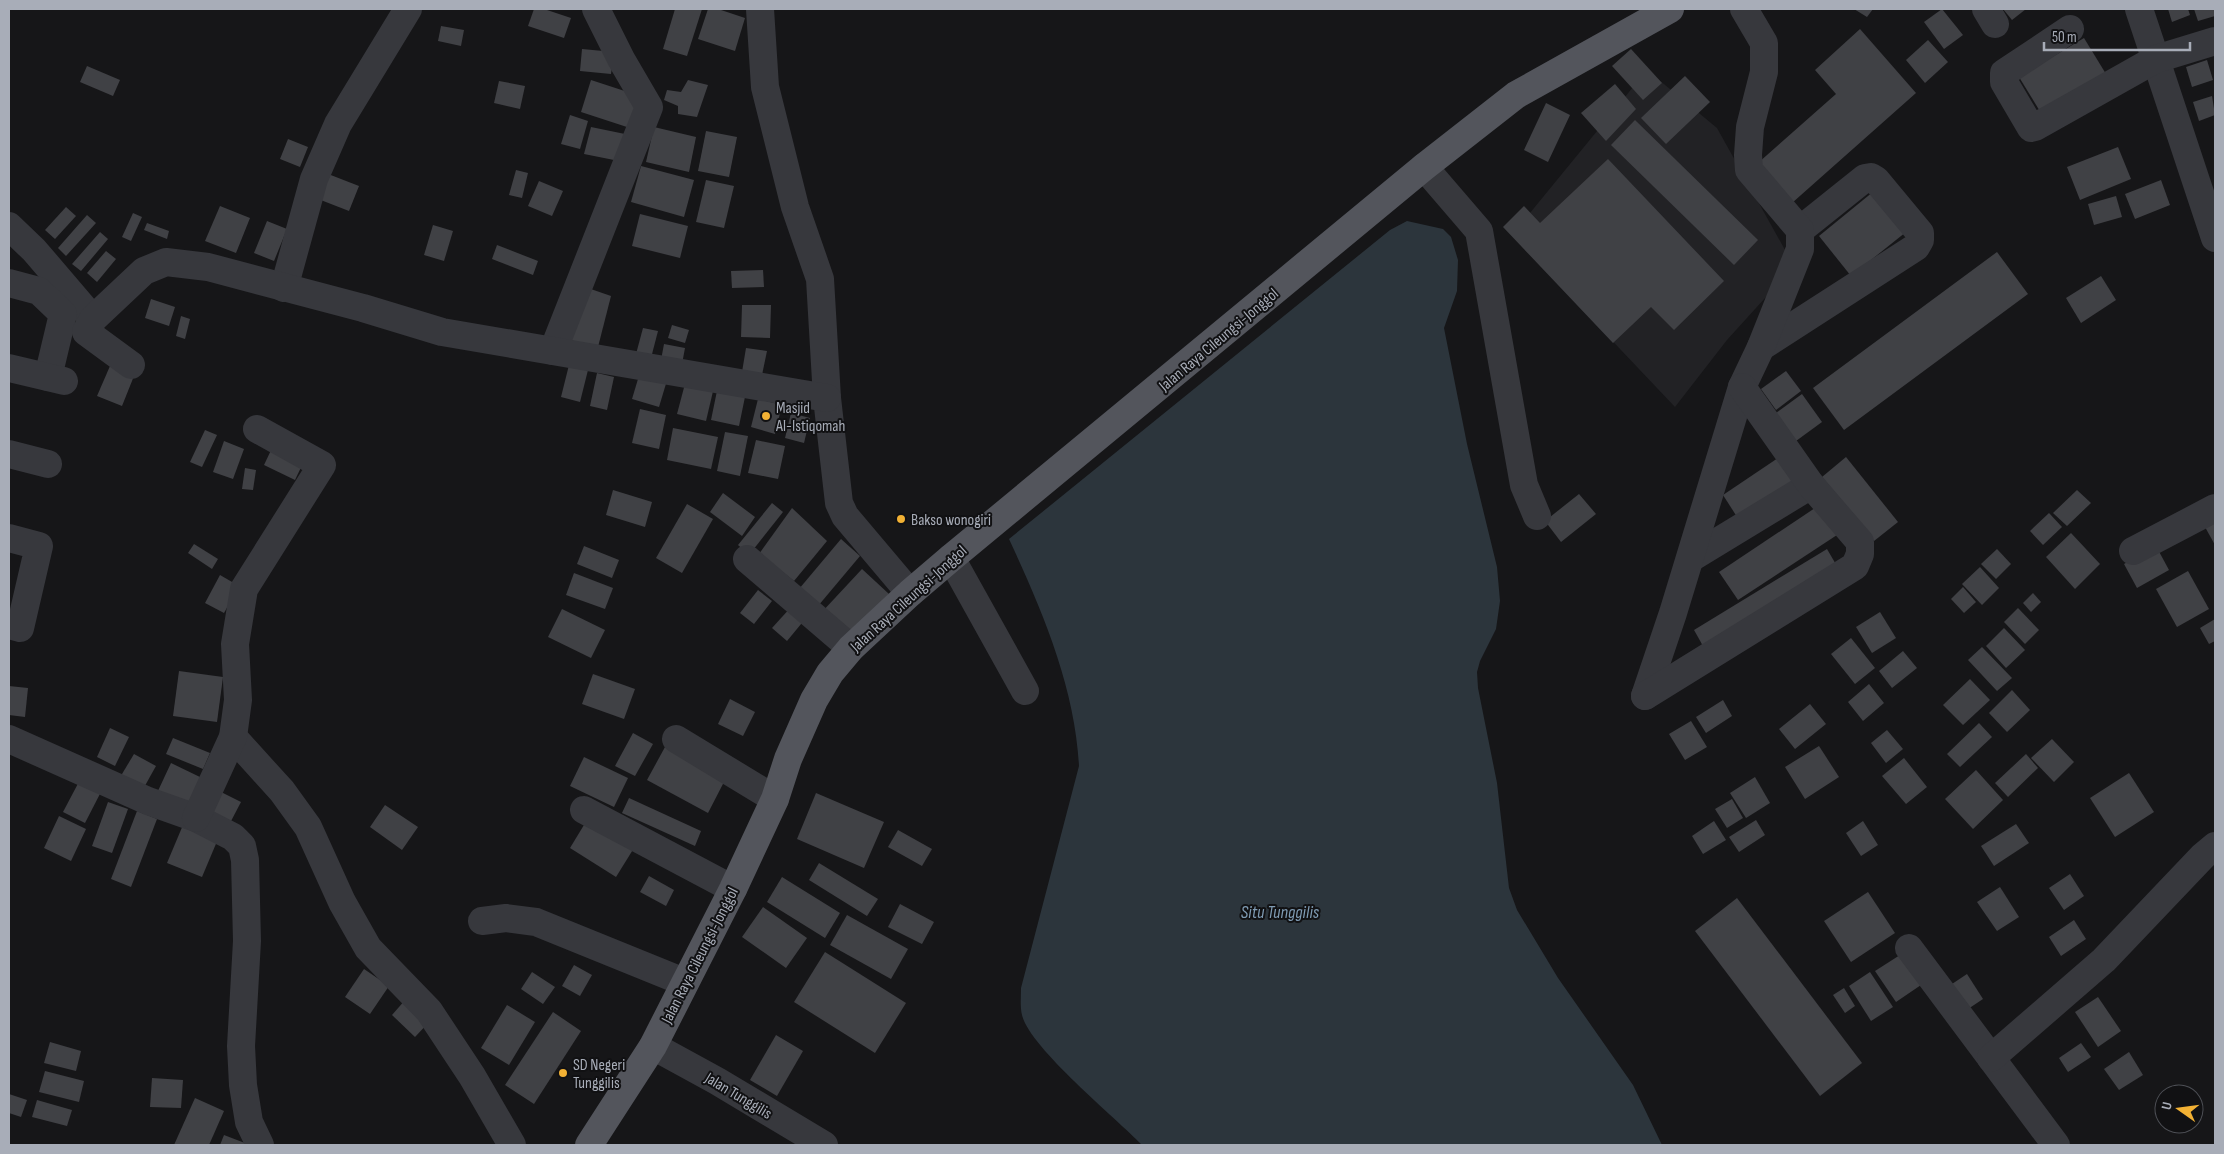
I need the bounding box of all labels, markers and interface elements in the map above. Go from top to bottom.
scale bar [2044,20,2190,52]
text: 50 m [2052,28,2077,47]
street label: Jalan Raya Cileungsi-Jonggol [1155,285,1282,396]
place label: Masjid Al-Istiqomah [775,399,845,436]
marker: Masjid Al-Istiqomah [760,410,772,422]
place label: Bakso wonogiri [911,511,991,530]
marker: Bakso wonogiri [895,513,907,525]
street label: Jalan Raya Cileungsi-Jonggol [846,542,971,657]
street label: Jalan Raya Cileungsi-Jonggol [657,885,743,1028]
water label: Situ Tunggilis [1241,902,1320,923]
place label: SD Negeri Tunggilis [573,1056,625,1093]
marker: SD Negeri Tunggilis [557,1067,569,1079]
street label: Jalan Tunggilis [700,1068,775,1124]
north arrow [2154,1084,2204,1134]
text: U [2158,1100,2176,1112]

